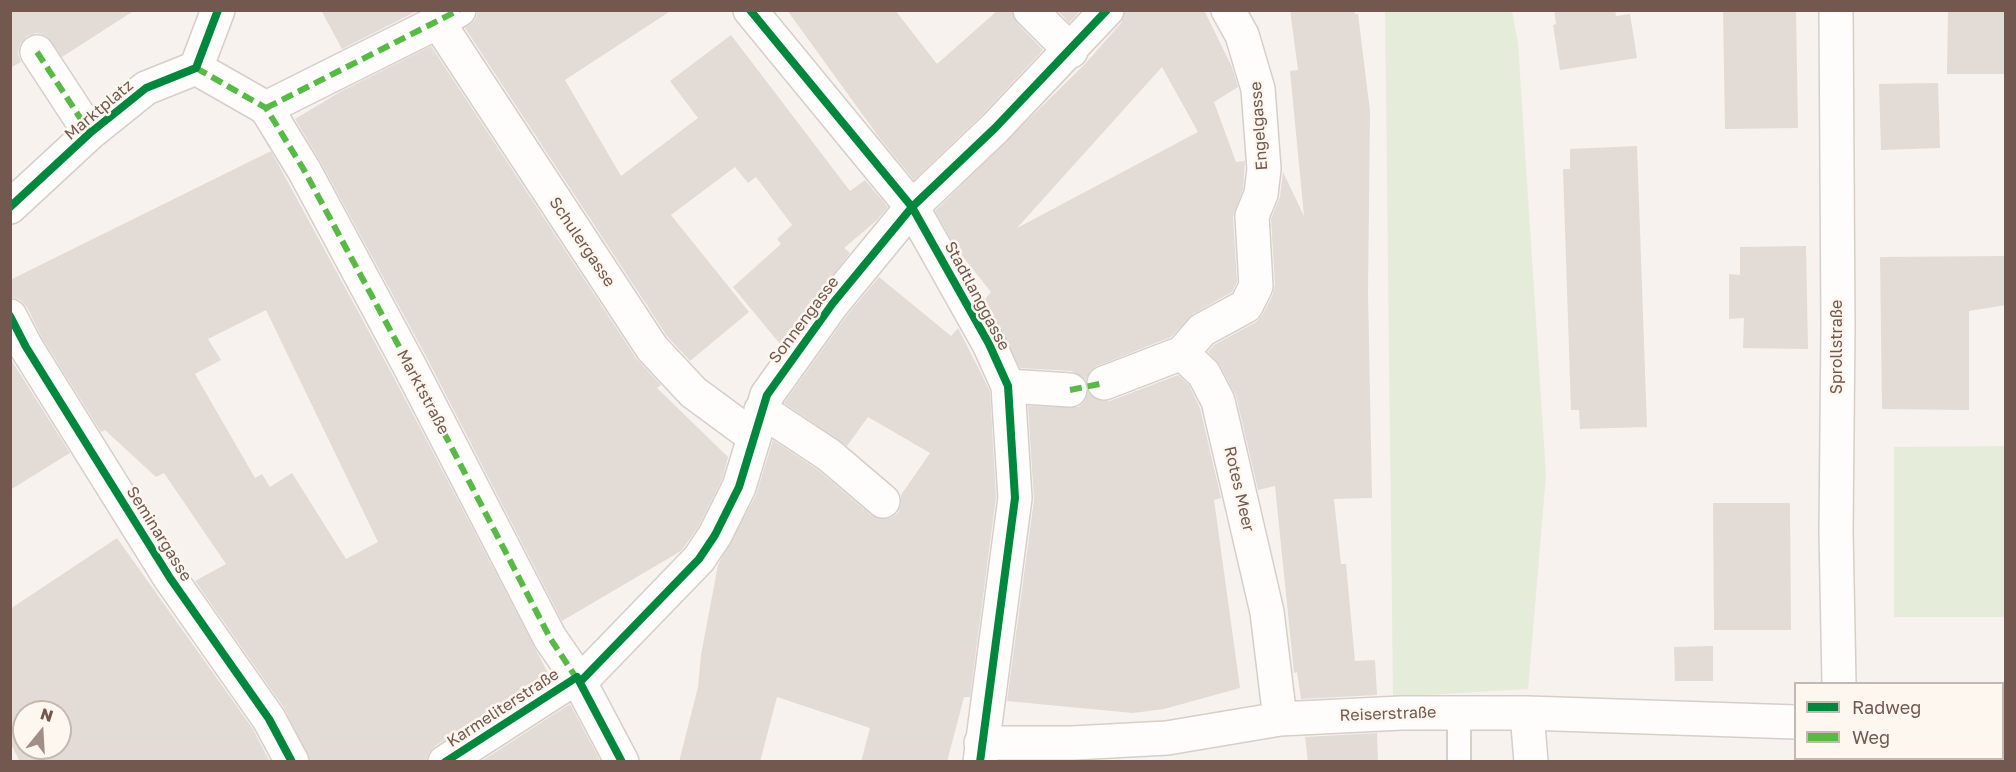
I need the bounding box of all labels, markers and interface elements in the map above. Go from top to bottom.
street label: Marktplatz [61,76,137,144]
street label: Engelgasse [1246,81,1272,171]
street label: Schulergasse [545,194,619,290]
street label: Stadtlanggasse [940,238,1014,354]
street label: Sonnengasse [765,273,843,367]
street label: Sprollstraße [1827,300,1847,394]
street label: Marktstraße [393,346,453,438]
street label: Rotes Meer [1220,444,1258,534]
street label: Seminargasse [122,483,196,585]
street label: Karmeliterstraße [443,665,563,751]
legend [1794,682,2004,760]
text: Radweg [1852,696,1921,718]
north arrow [12,700,72,760]
text: N [38,703,56,726]
street label: Reiserstraße [1339,703,1437,725]
text: Weg [1852,726,1890,748]

